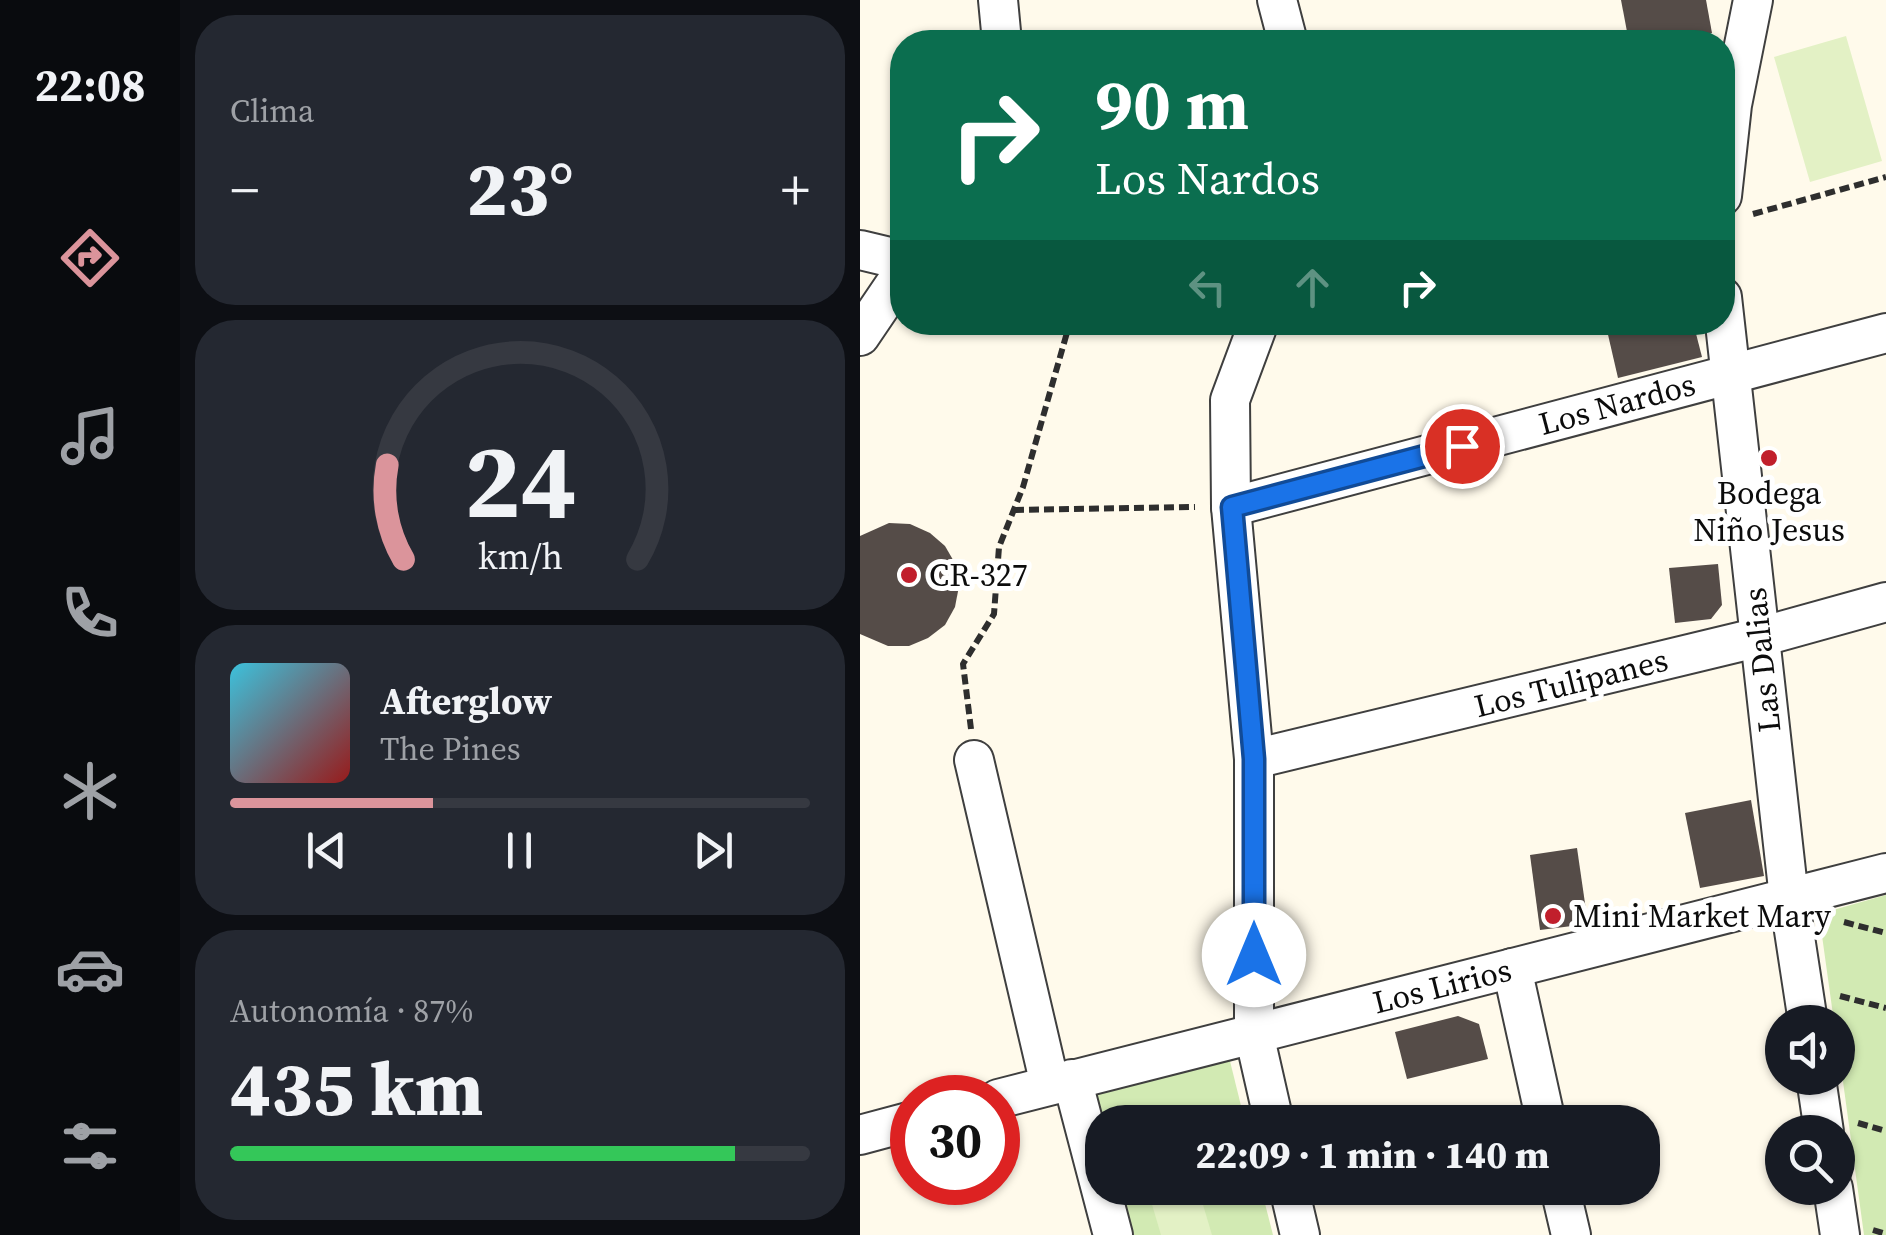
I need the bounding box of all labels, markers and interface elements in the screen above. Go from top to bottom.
text: 22:08 [34,54,146,116]
text: 90 m [1095,56,1249,152]
icon: right [930,70,1060,200]
text: Clima [230,89,314,133]
text: 23° [466,137,574,240]
text: Los Nardos [1095,147,1320,209]
text: − [230,152,259,227]
text: + [781,152,810,227]
icon: directions [55,223,125,293]
icon: left [1180,260,1235,315]
icon: ahead [1285,260,1340,315]
icon: right [1390,260,1445,315]
street label: Los Nardos [1534,362,1700,446]
icon: music [55,401,125,471]
pin [1420,404,1505,489]
text: 24 [464,409,576,552]
icon: arrive [1435,419,1490,474]
marker: Bodega Niño Jesus [1758,447,1780,469]
place label: Bodega Niño Jesus [1693,471,1845,552]
text: km/h [477,532,563,581]
place label: CR-327 [929,553,1028,597]
marker: CR-327 [898,564,920,586]
icon: phone [55,578,125,648]
street label: Las Dalias [1733,586,1791,734]
street label: Los Tulipanes [1470,638,1672,728]
text: Afterglow [380,675,552,727]
text: The Pines [380,727,521,771]
icon: climate [55,756,125,826]
icon: previous [299,823,354,878]
icon: pause [492,823,547,878]
icon: next [686,823,741,878]
place label: Mini Market Mary [1573,894,1832,938]
position arrow [1202,903,1306,1007]
marker: Mini Market Mary [1542,905,1564,927]
icon: car [55,934,125,1004]
street label: Los Lirios [1368,948,1516,1024]
text: Autonomía · 87% [230,989,474,1033]
map controls [1765,1005,1855,1205]
button: sound [1765,1005,1855,1095]
text: 435 km [230,1037,484,1140]
speed limit sign: 30 [890,1075,1020,1205]
icon: filters [55,1111,125,1181]
button: search [1765,1115,1855,1205]
text: 22:09 · 1 min · 140 m [1195,1129,1550,1181]

